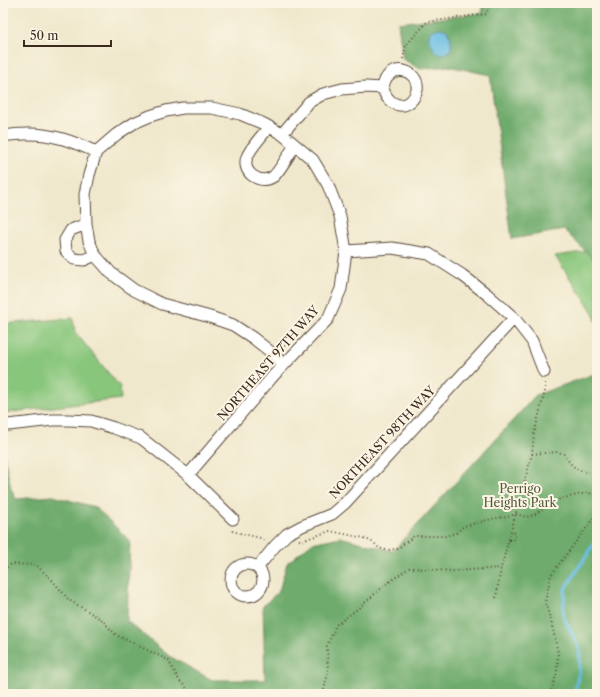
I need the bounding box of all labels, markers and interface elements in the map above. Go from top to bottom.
scale bar [24,22,111,48]
text: 50 m [30,28,59,43]
street label: NORTHEAST 97TH WAY [214,302,322,424]
street label: NORTHEAST 98TH WAY [326,382,438,501]
park label: Perrigo Heights Park [484,481,558,510]

